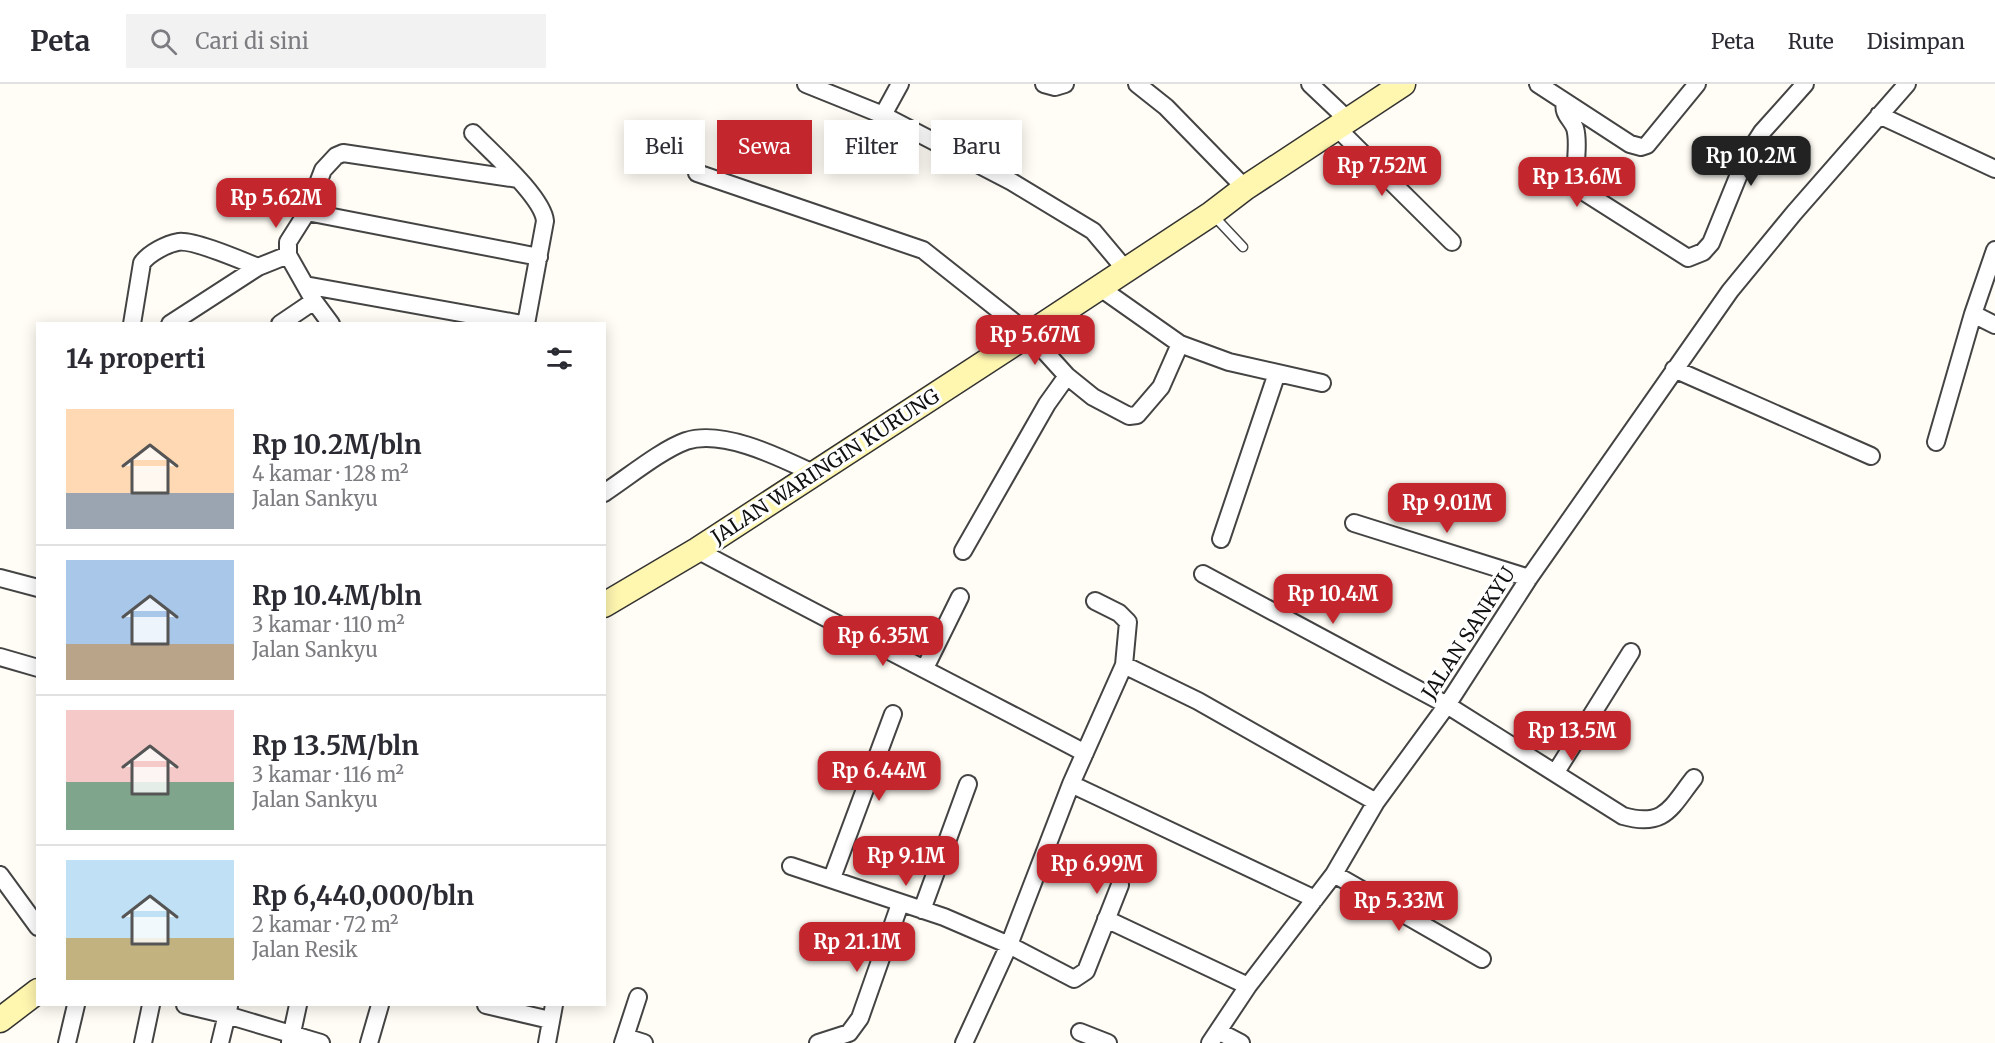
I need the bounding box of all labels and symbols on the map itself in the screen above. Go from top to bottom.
pin: Rp 10.2M [1689,136,1813,187]
pin: Rp 7.52M [1320,146,1444,197]
pin: Rp 13.6M [1515,157,1639,208]
pin: Rp 5.62M [214,178,338,229]
pin: Rp 5.67M [973,315,1097,366]
street label: JALAN WARINGIN KURUNG [706,383,944,550]
pin: Rp 9.01M [1385,483,1509,534]
street label: JALAN SANKYU [1415,562,1520,705]
pin: Rp 10.4M [1271,574,1395,625]
pin: Rp 6.35M [821,616,945,667]
pin: Rp 13.5M [1510,711,1634,762]
pin: Rp 6.44M [817,751,941,802]
pin: Rp 9.1M [851,836,961,887]
pin: Rp 6.99M [1035,844,1159,895]
pin: Rp 5.33M [1337,881,1461,932]
pin: Rp 21.1M [795,922,919,973]

